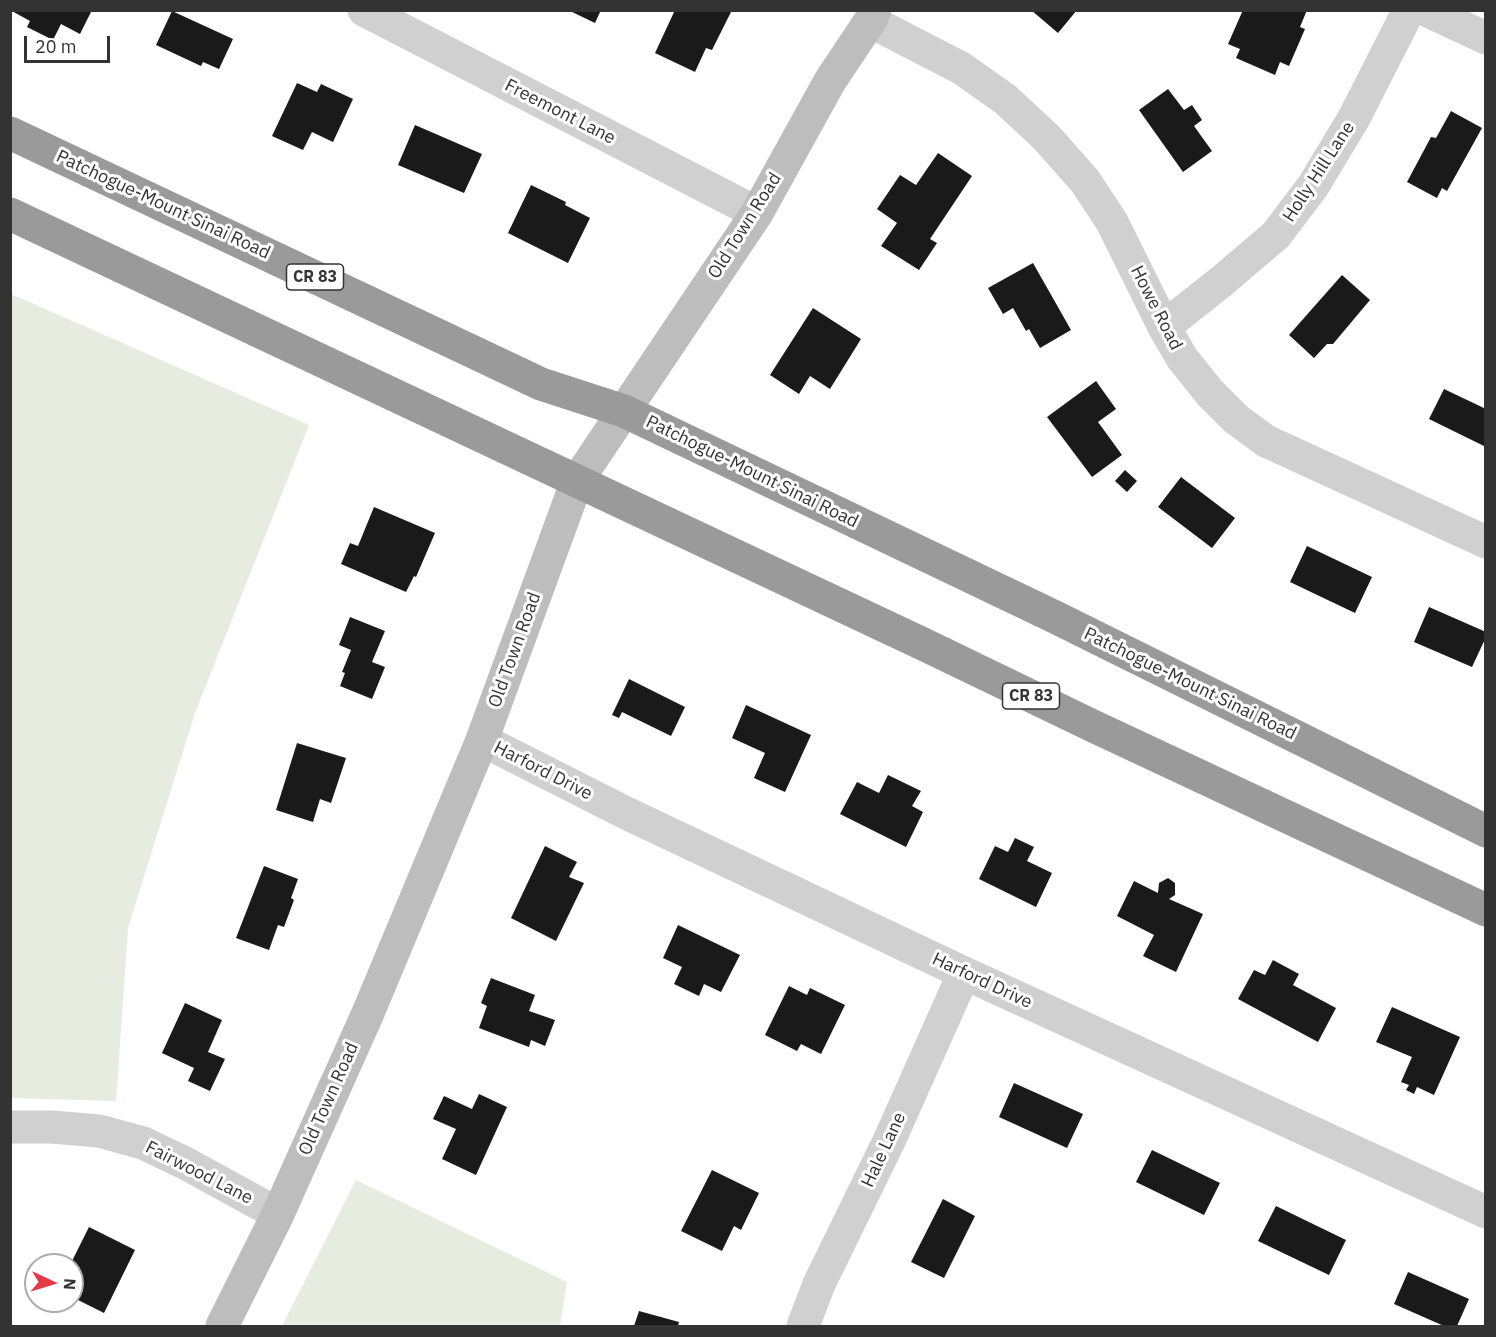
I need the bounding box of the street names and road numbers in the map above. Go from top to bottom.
street label: Freemont Lane [501,75,619,149]
street label: Holly Hill Lane [1279,118,1359,226]
street label: Patchogue-Mount Sinai Road [53,146,273,264]
street label: Old Town Road [704,169,786,283]
street label: Howe Road [1126,262,1186,354]
road number: CR 83 [286,264,344,290]
street label: Patchogue-Mount Sinai Road [642,411,862,533]
street label: Old Town Road [484,589,546,711]
street label: Patchogue-Mount Sinai Road [1080,623,1300,745]
road number: CR 83 [1002,683,1060,709]
street label: Harford Drive [490,737,596,805]
street label: Harford Drive [929,948,1035,1014]
street label: Old Town Road [295,1039,363,1159]
street label: Hale Lane [857,1109,911,1191]
street label: Fairwood Lane [142,1137,256,1209]

